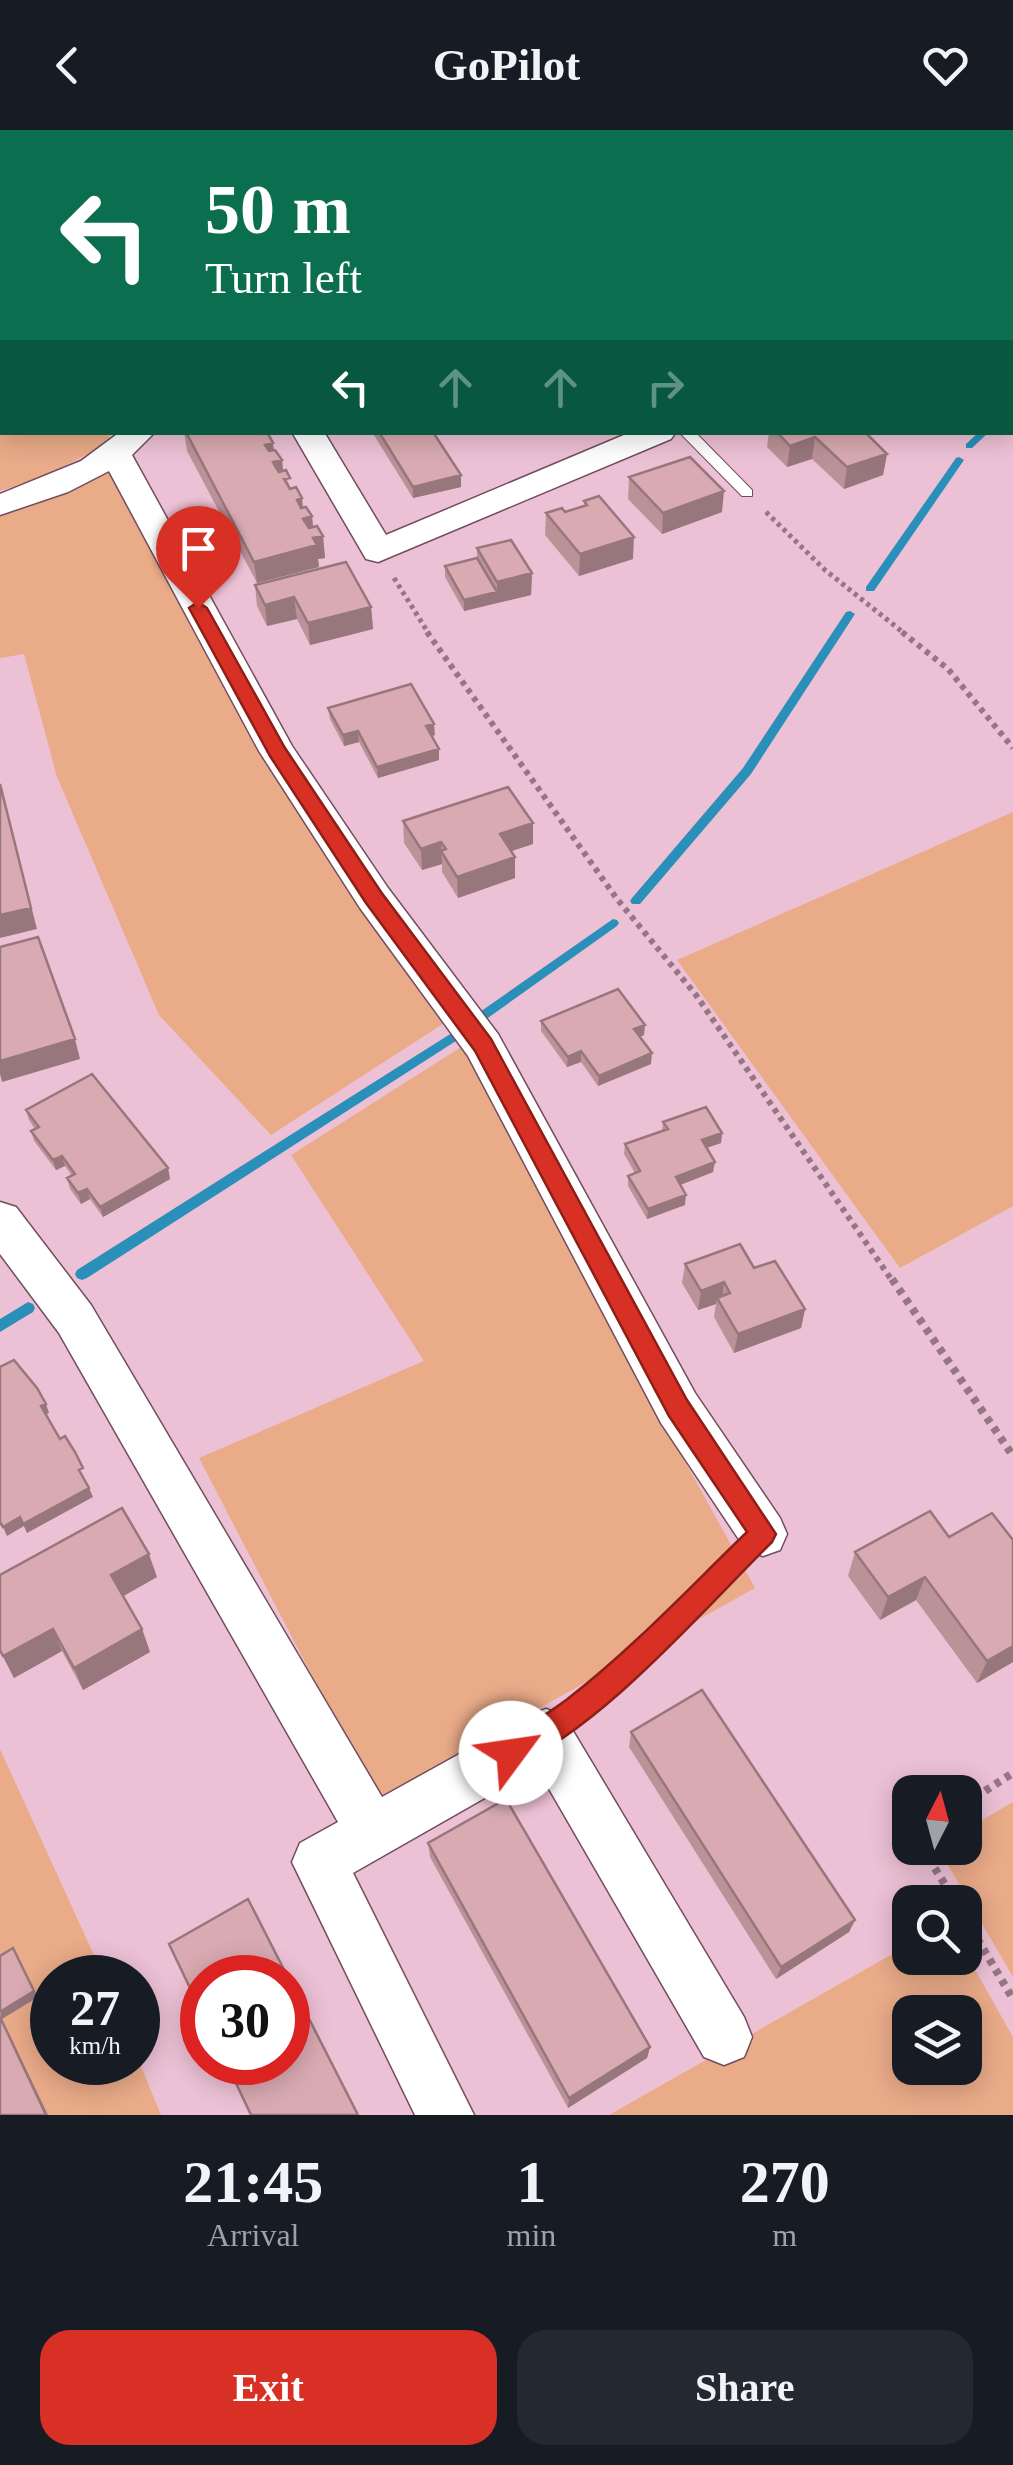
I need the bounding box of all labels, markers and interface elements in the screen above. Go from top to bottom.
icon: back [40,38,95,93]
icon: heart [918,38,973,93]
text: GoPilot [433,40,580,90]
icon: left [40,170,170,300]
text: 50 m [205,171,351,248]
text: Turn left [205,253,362,303]
icon: left [323,360,378,415]
icon: ahead [428,360,483,415]
icon: ahead [533,360,588,415]
icon: right [638,360,693,415]
pin [156,506,241,609]
icon: arrive [171,521,226,576]
position arrow [459,1701,563,1805]
north arrow [892,1775,982,1865]
map controls [892,1775,982,2085]
button: search [892,1885,982,1975]
speed limit sign: 30 [180,1955,310,2085]
text: 27 [70,1980,120,2036]
button: layers [892,1995,982,2085]
text: km/h [69,2032,121,2059]
text: 21:45 [183,2149,323,2215]
text: 1 [516,2149,546,2215]
text: 270 [740,2149,830,2215]
text: Arrival [207,2217,299,2253]
text: min [507,2217,556,2253]
text: m [772,2217,797,2253]
button: Exit [40,2330,497,2445]
button: Share [517,2330,973,2445]

